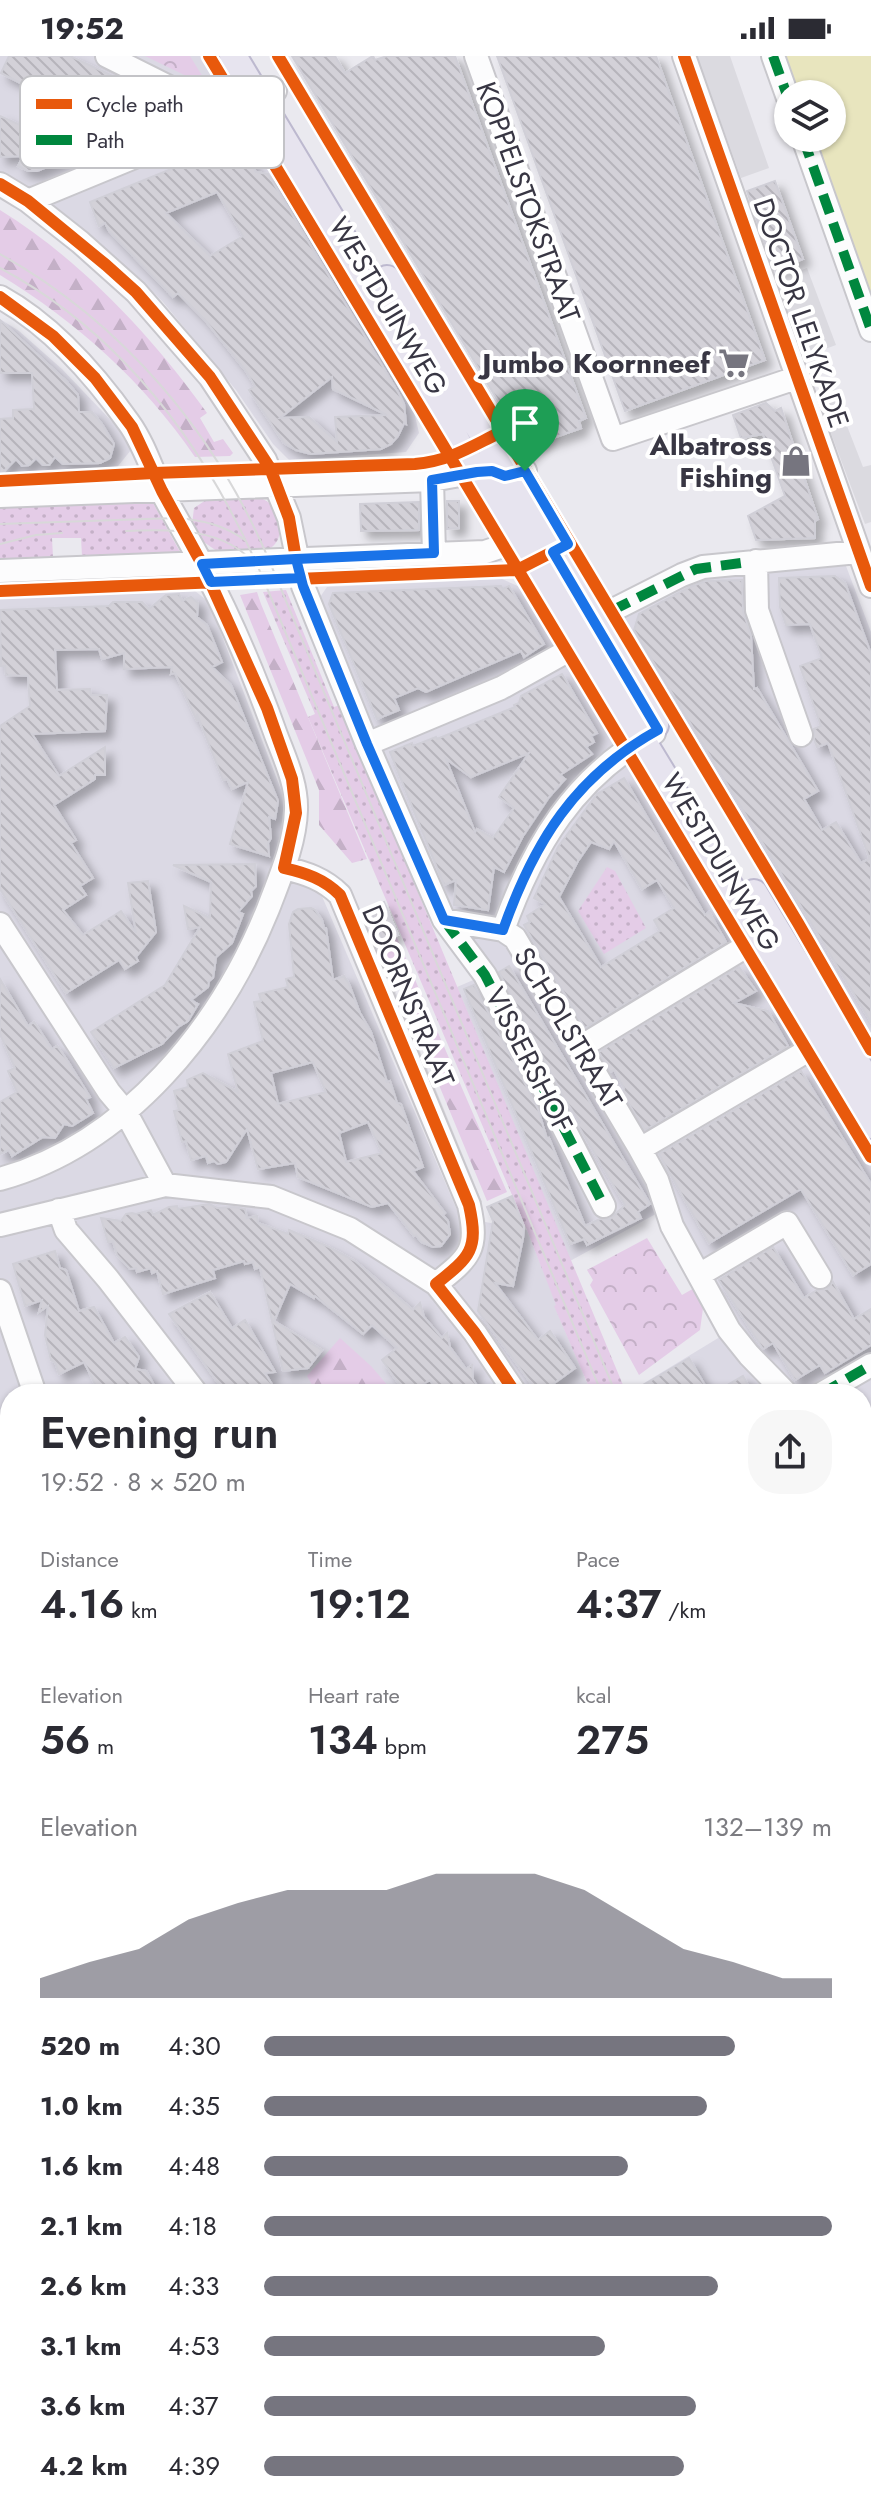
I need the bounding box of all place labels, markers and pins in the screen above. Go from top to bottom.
place label: Jumbo Koornneef [477,343,711,384]
supermarket icon: Jumbo Koornneef [717,346,751,380]
pin [491,389,559,471]
place label: Albatross Fishing [648,425,772,498]
shop icon: Albatross Fishing [779,444,813,478]

